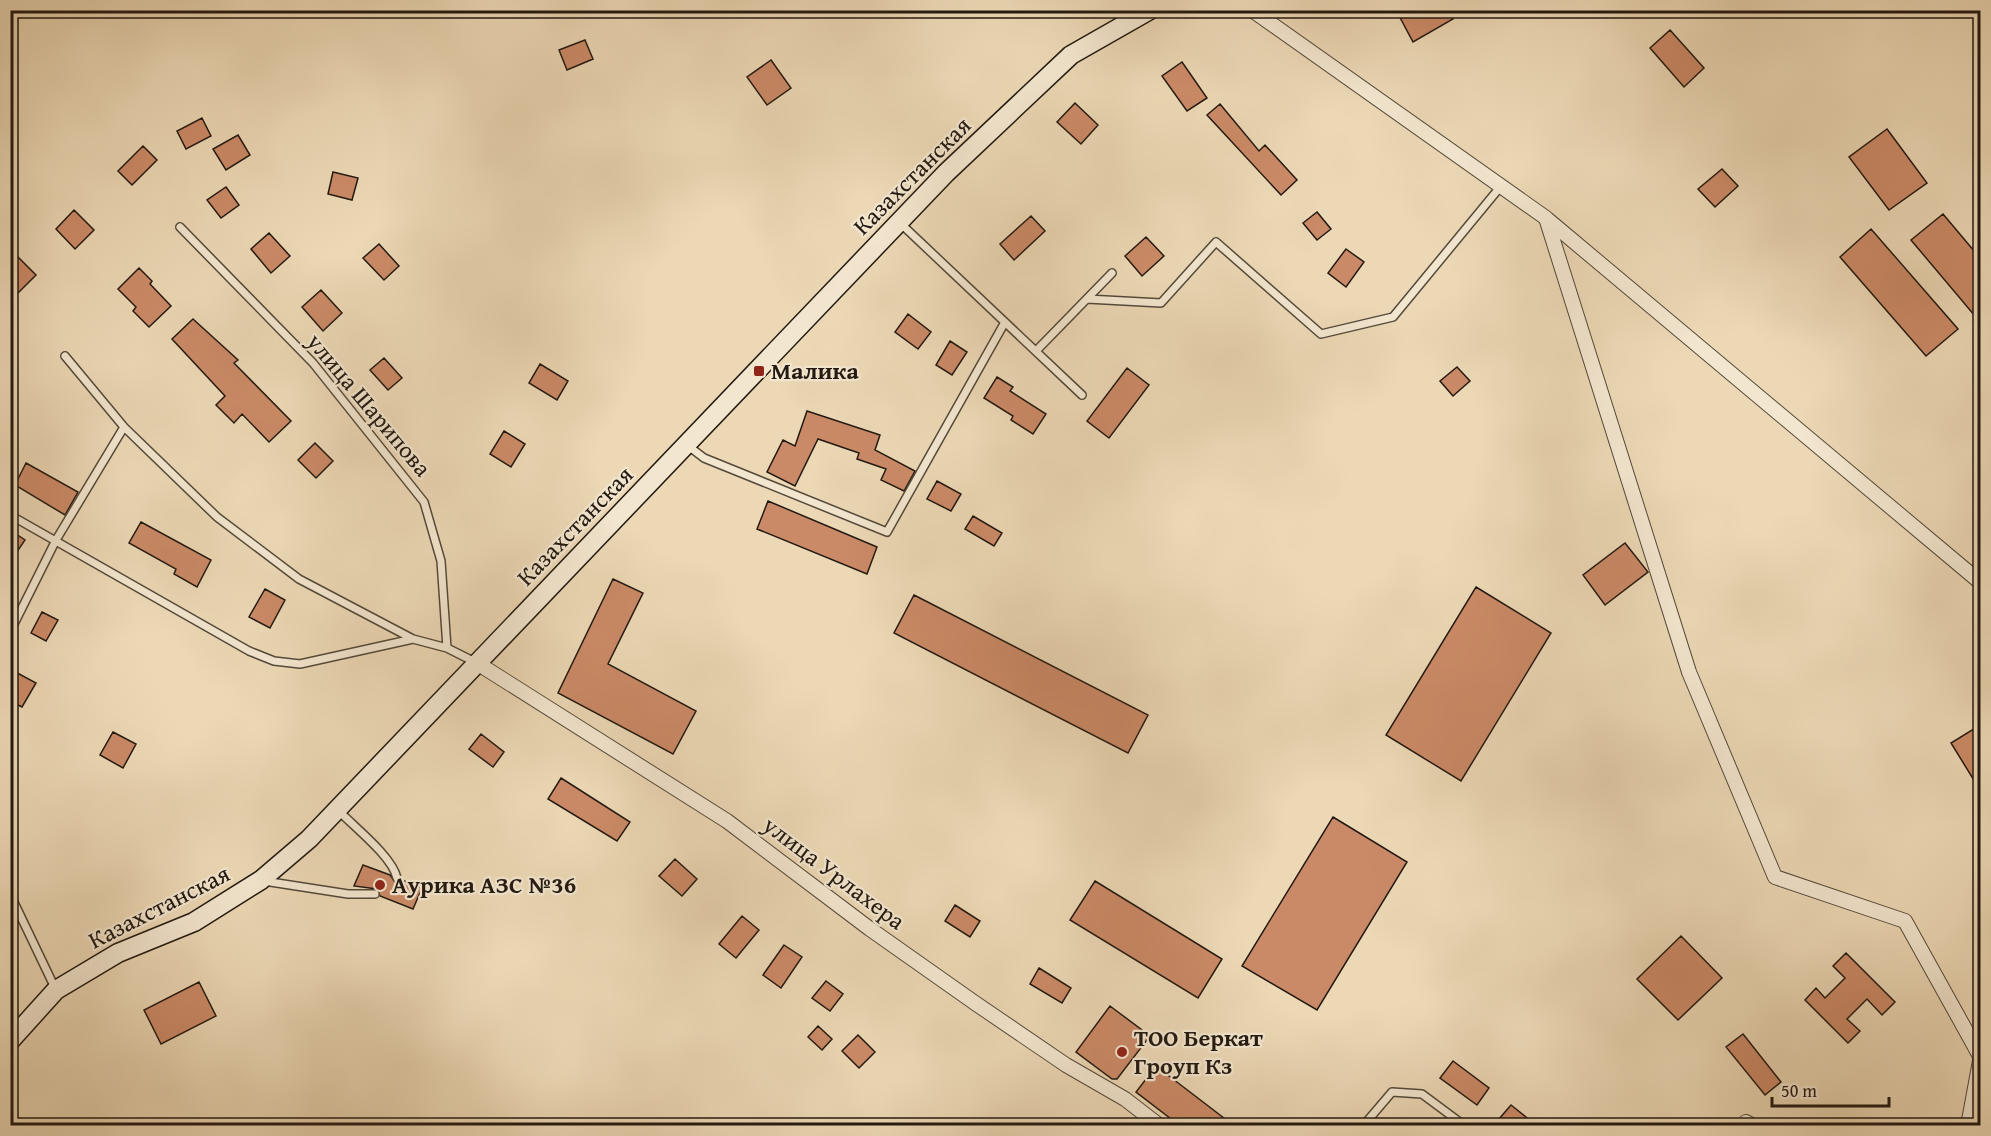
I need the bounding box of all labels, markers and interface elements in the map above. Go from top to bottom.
street label: Казахстанская [845,109,979,243]
street label: улица Шарипова [298,325,440,484]
place label: Малика [771,353,859,388]
marker: Малика [752,364,766,378]
street label: Казахстанская [508,458,641,593]
street label: улица Урлахера [755,807,913,938]
street label: Казахстанская [82,856,236,957]
place label: Аурика АЗС №36 [392,867,576,902]
marker: Аурика АЗС №36 [373,878,387,892]
place label: ТОО Беркат Гроуп Кз [1134,1020,1263,1083]
marker: ТОО Беркат Гроуп Кз [1115,1045,1129,1059]
scale bar [1772,1070,1889,1108]
text: 50 m [1781,1077,1817,1104]

